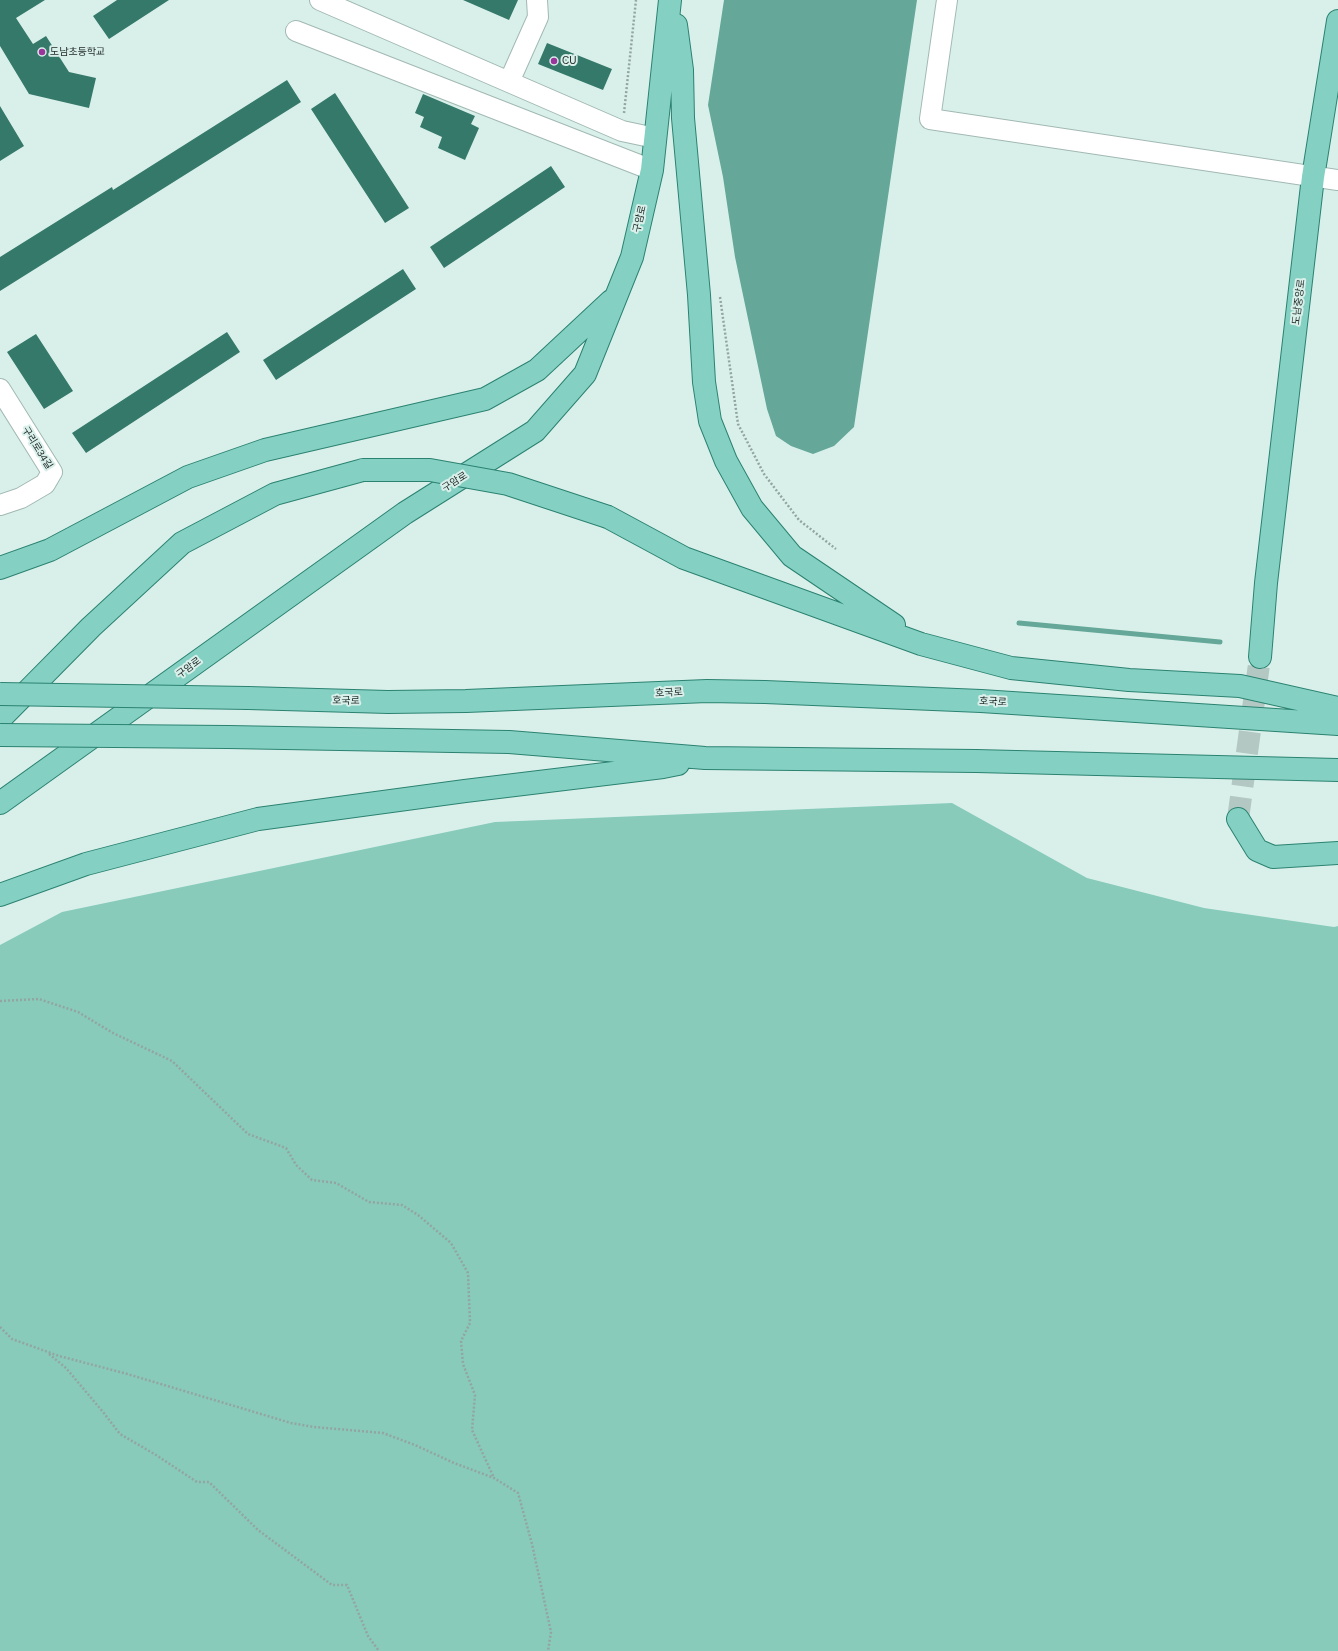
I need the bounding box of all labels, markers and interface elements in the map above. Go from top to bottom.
place label: 도남초등학교 [50,46,105,58]
marker: 도남초등학교 [37,47,47,57]
place label: CU [562,55,576,67]
marker: CU [549,56,559,66]
street label: 구암로 [631,204,649,234]
street label: 도남중앙로 [1290,278,1308,326]
street label: 구리로34길 [19,424,55,472]
street label: 구암로 [440,470,470,494]
street label: 구암로 [174,655,204,681]
street label: 호국로 [655,686,683,700]
street label: 호국로 [332,695,360,707]
street label: 호국로 [979,695,1007,709]

